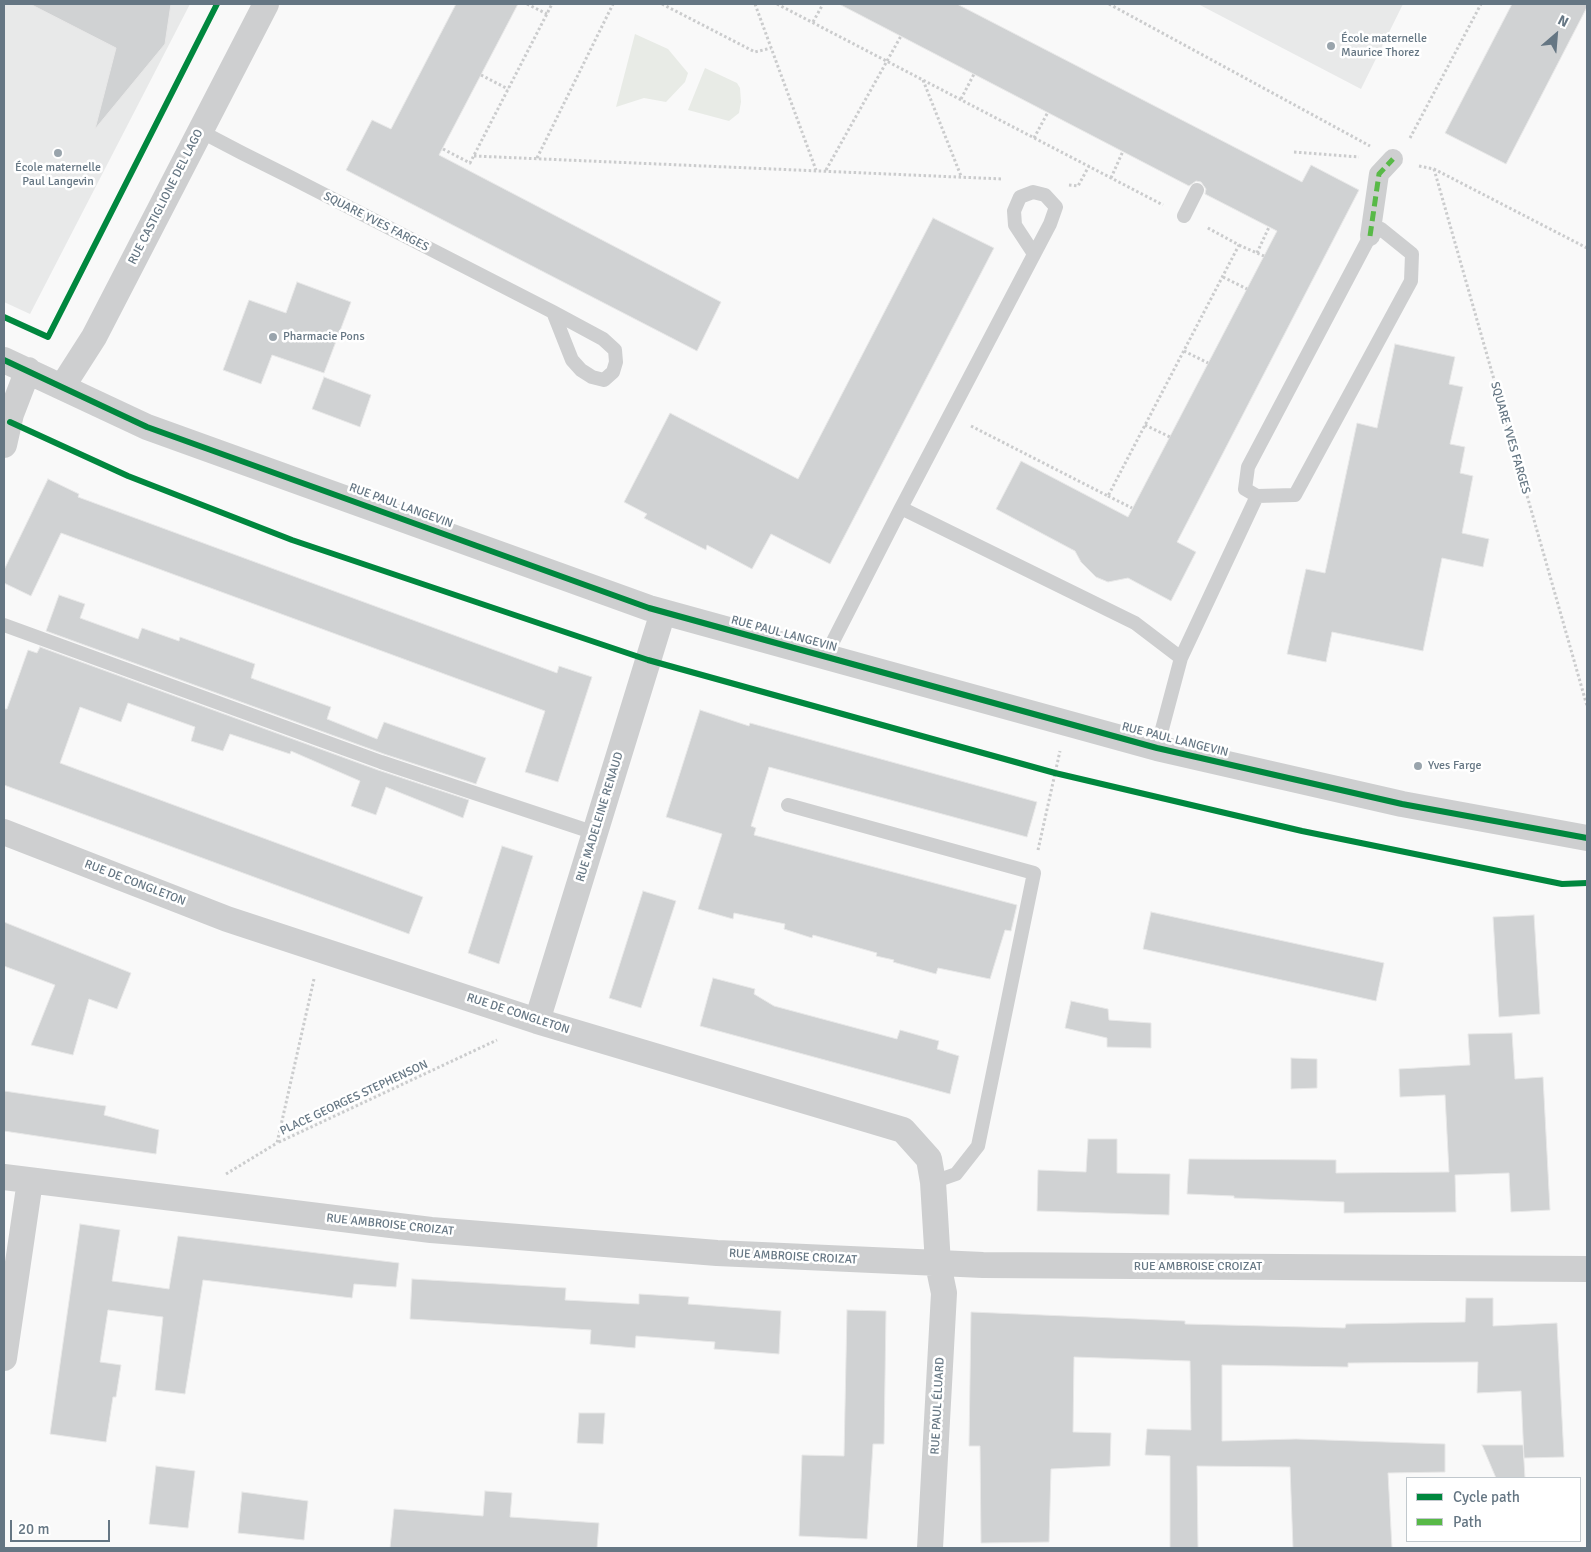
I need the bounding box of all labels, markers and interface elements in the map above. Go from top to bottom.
north arrow [1531,10,1581,60]
text: N [1555,11,1571,31]
place label: École maternelle Maurice Thorez [1341,32,1427,60]
marker: École maternelle Maurice Thorez [1325,40,1337,52]
street label: RUE CASTIGLIONE DEL LAGO [126,127,206,267]
marker: École maternelle Paul Langevin [52,147,64,159]
place label: École maternelle Paul Langevin [15,161,101,189]
street label: SQUARE YVES FARGES [321,189,431,255]
place label: Pharmacie Pons [283,330,365,344]
marker: Pharmacie Pons [267,331,279,343]
street label: SQUARE YVES FARGES [1487,380,1533,496]
street label: RUE PAUL LANGEVIN [347,481,455,531]
street label: RUE PAUL LANGEVIN [729,613,839,655]
street label: RUE PAUL LANGEVIN [1120,720,1230,760]
street label: RUE MADELEINE RENAUD [573,750,627,884]
place label: Yves Farge [1428,759,1482,773]
marker: Yves Farge [1412,760,1424,772]
street label: RUE DE CONGLETON [82,857,188,909]
street label: RUE DE CONGLETON [465,991,571,1037]
street label: PLACE GEORGES STEPHENSON [278,1057,430,1139]
street label: RUE AMBROISE CROIZAT [325,1211,455,1239]
street label: RUE AMBROISE CROIZAT [729,1246,857,1268]
street label: RUE AMBROISE CROIZAT [1134,1260,1262,1274]
street label: RUE PAUL ÉLUARD [928,1357,948,1455]
legend [1406,1477,1581,1542]
text: Cycle path [1453,1488,1520,1506]
scale bar [12,1510,112,1542]
text: Path [1453,1513,1482,1531]
text: 20 m [18,1520,49,1538]

